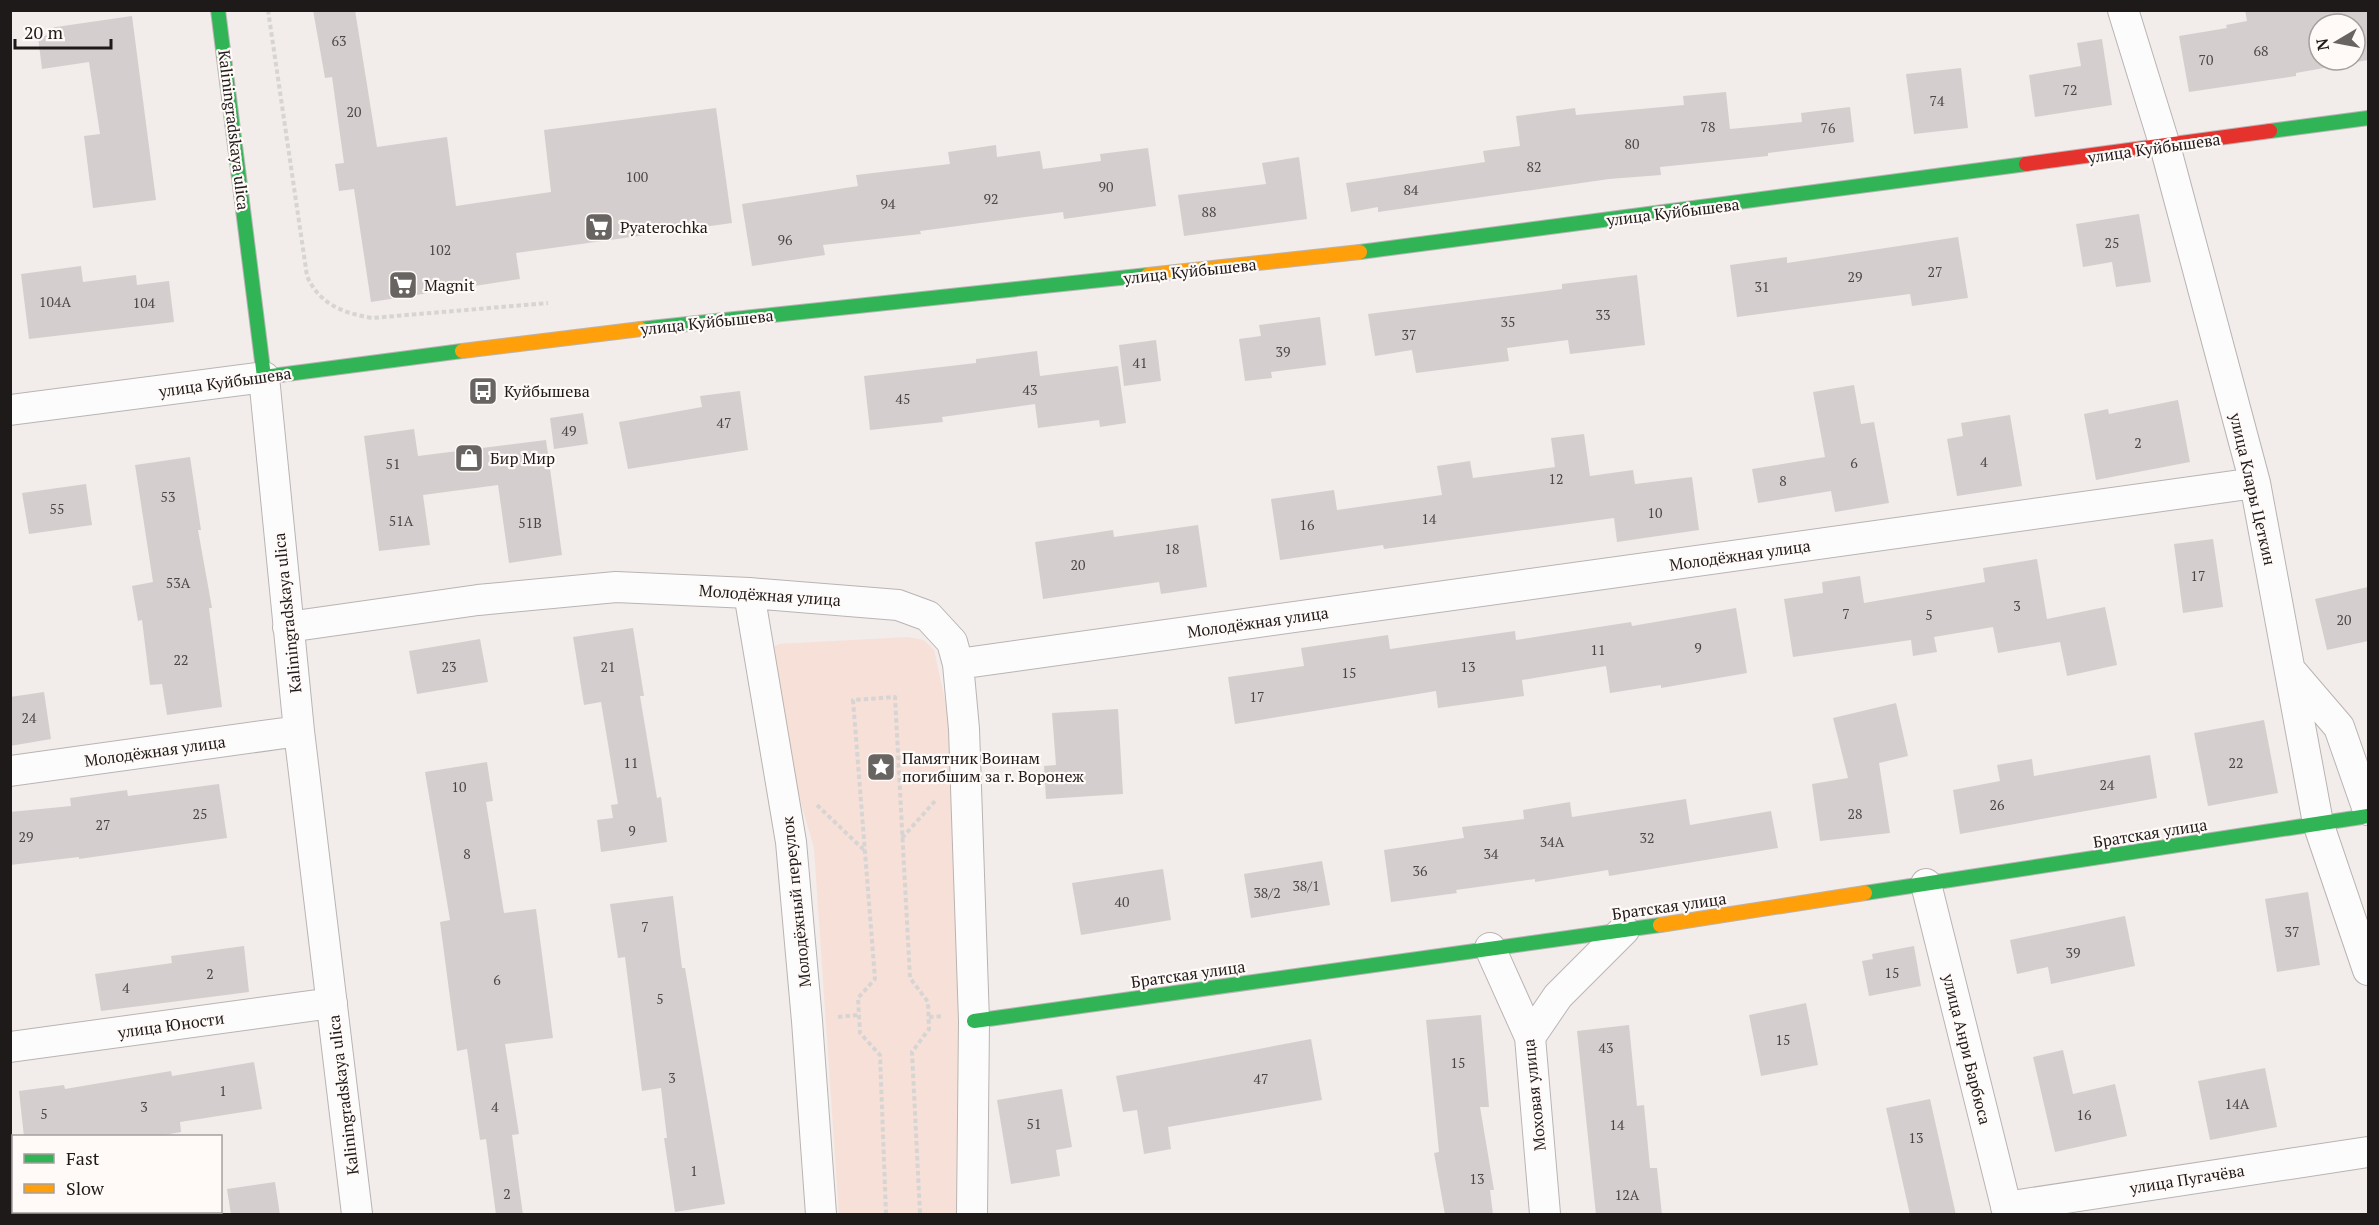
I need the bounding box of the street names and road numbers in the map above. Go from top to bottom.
street label: Kaliningradskaya ulica [213,49,255,211]
street label: улица Куйбышева [2085,128,2222,168]
street label: улица Куйбышева [1604,193,1741,231]
street label: улица Куйбышева [1121,253,1258,289]
street label: улица Куйбышева [638,304,775,340]
street label: улица Куйбышева [156,362,293,402]
street label: улица Клары Цеткин [2225,410,2281,568]
street label: Kaliningradskaya ulica [268,532,306,694]
street label: Молодёжная улица [1668,534,1812,576]
street label: Молодёжная улица [698,579,842,611]
street label: Молодёжная улица [1186,601,1330,643]
street label: Молодёжная улица [83,730,227,772]
street label: Братская улица [2091,813,2209,853]
street label: Молодёжный переулок [776,815,816,989]
street label: Братская улица [1610,887,1728,925]
street label: Братская улица [1129,955,1247,993]
street label: улица Анри Барбюса [1937,970,1996,1127]
street label: улица Юности [115,1007,226,1043]
street label: Kaliningradskaya ulica [322,1014,364,1176]
street label: Моховая улица [1517,1038,1551,1152]
street label: улица Пугачёва [2127,1159,2246,1199]

